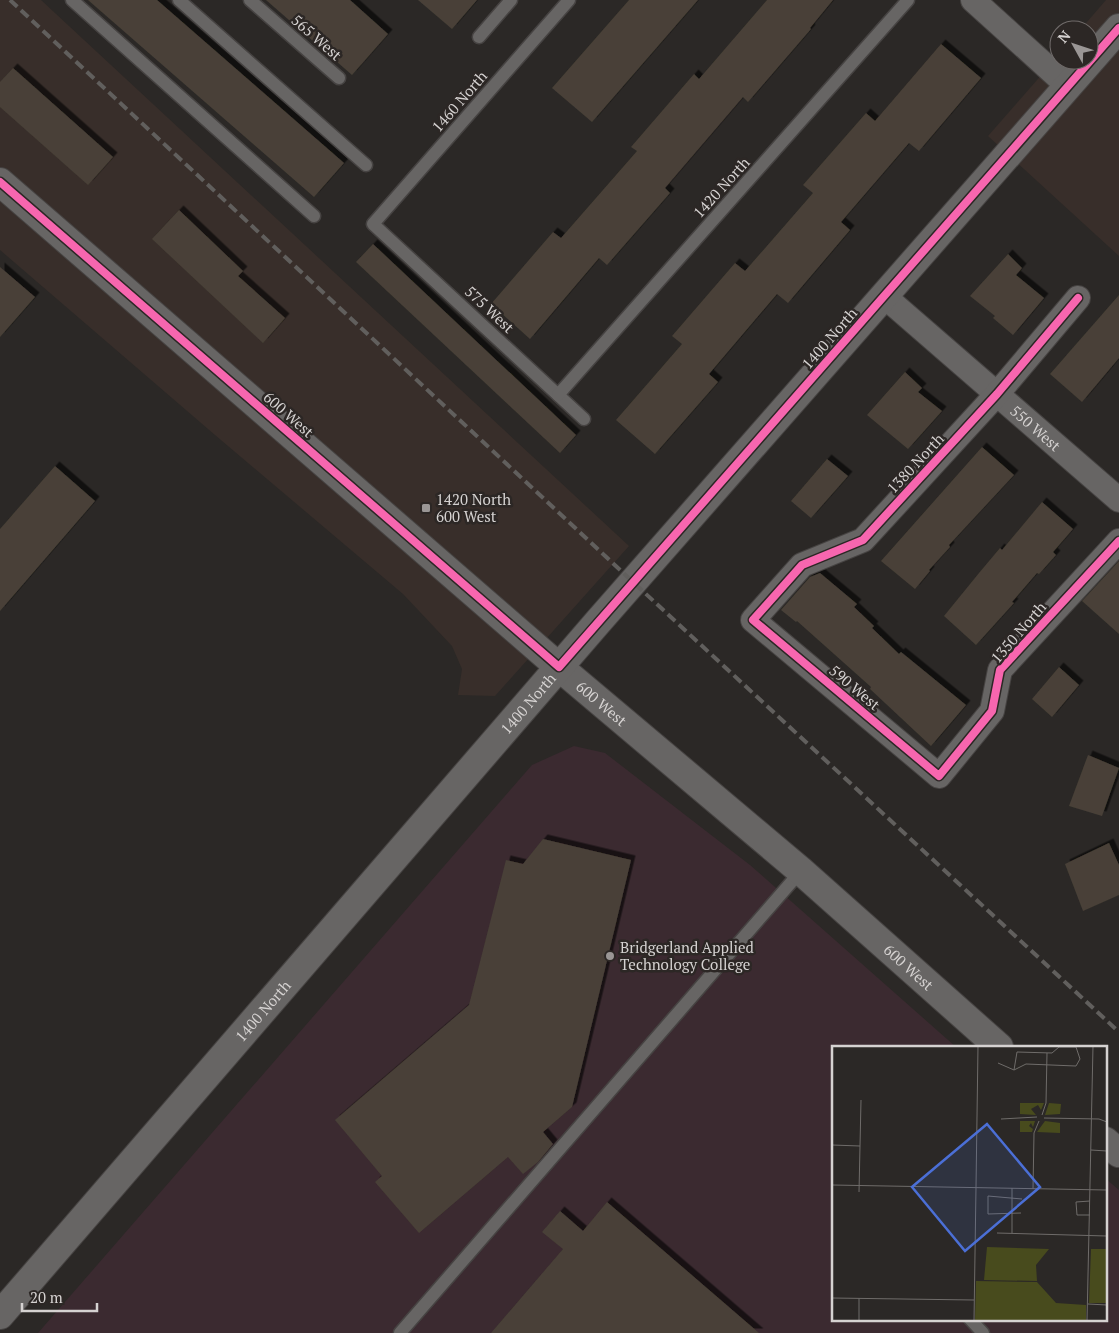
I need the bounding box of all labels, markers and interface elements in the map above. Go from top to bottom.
street label: 565 West [288,10,347,65]
north arrow [1049,20,1099,70]
text: N [1053,26,1075,46]
street label: 1460 North [427,66,491,136]
street label: 1420 North [688,152,754,222]
street label: 575 West [461,281,519,337]
street label: 1400 North [797,303,861,373]
street label: 600 West [260,387,319,442]
street label: 550 West [1006,400,1065,455]
street label: 1380 North [882,429,948,497]
place label: 1420 North 600 West [436,489,511,526]
marker: 1420 North 600 West [420,502,432,514]
street label: 1350 North [986,597,1050,667]
street label: 590 West [825,660,885,714]
street label: 1400 North [496,668,560,738]
street label: 600 West [572,676,632,730]
place label: Bridgerland Applied Technology College [620,937,754,974]
street label: 600 West [880,939,938,995]
marker: Bridgerland Applied Technology College [604,950,616,962]
street label: 1400 North [230,976,295,1046]
inset map [832,1046,1106,1320]
scale bar [22,1280,98,1312]
text: 20 m [30,1287,63,1307]

